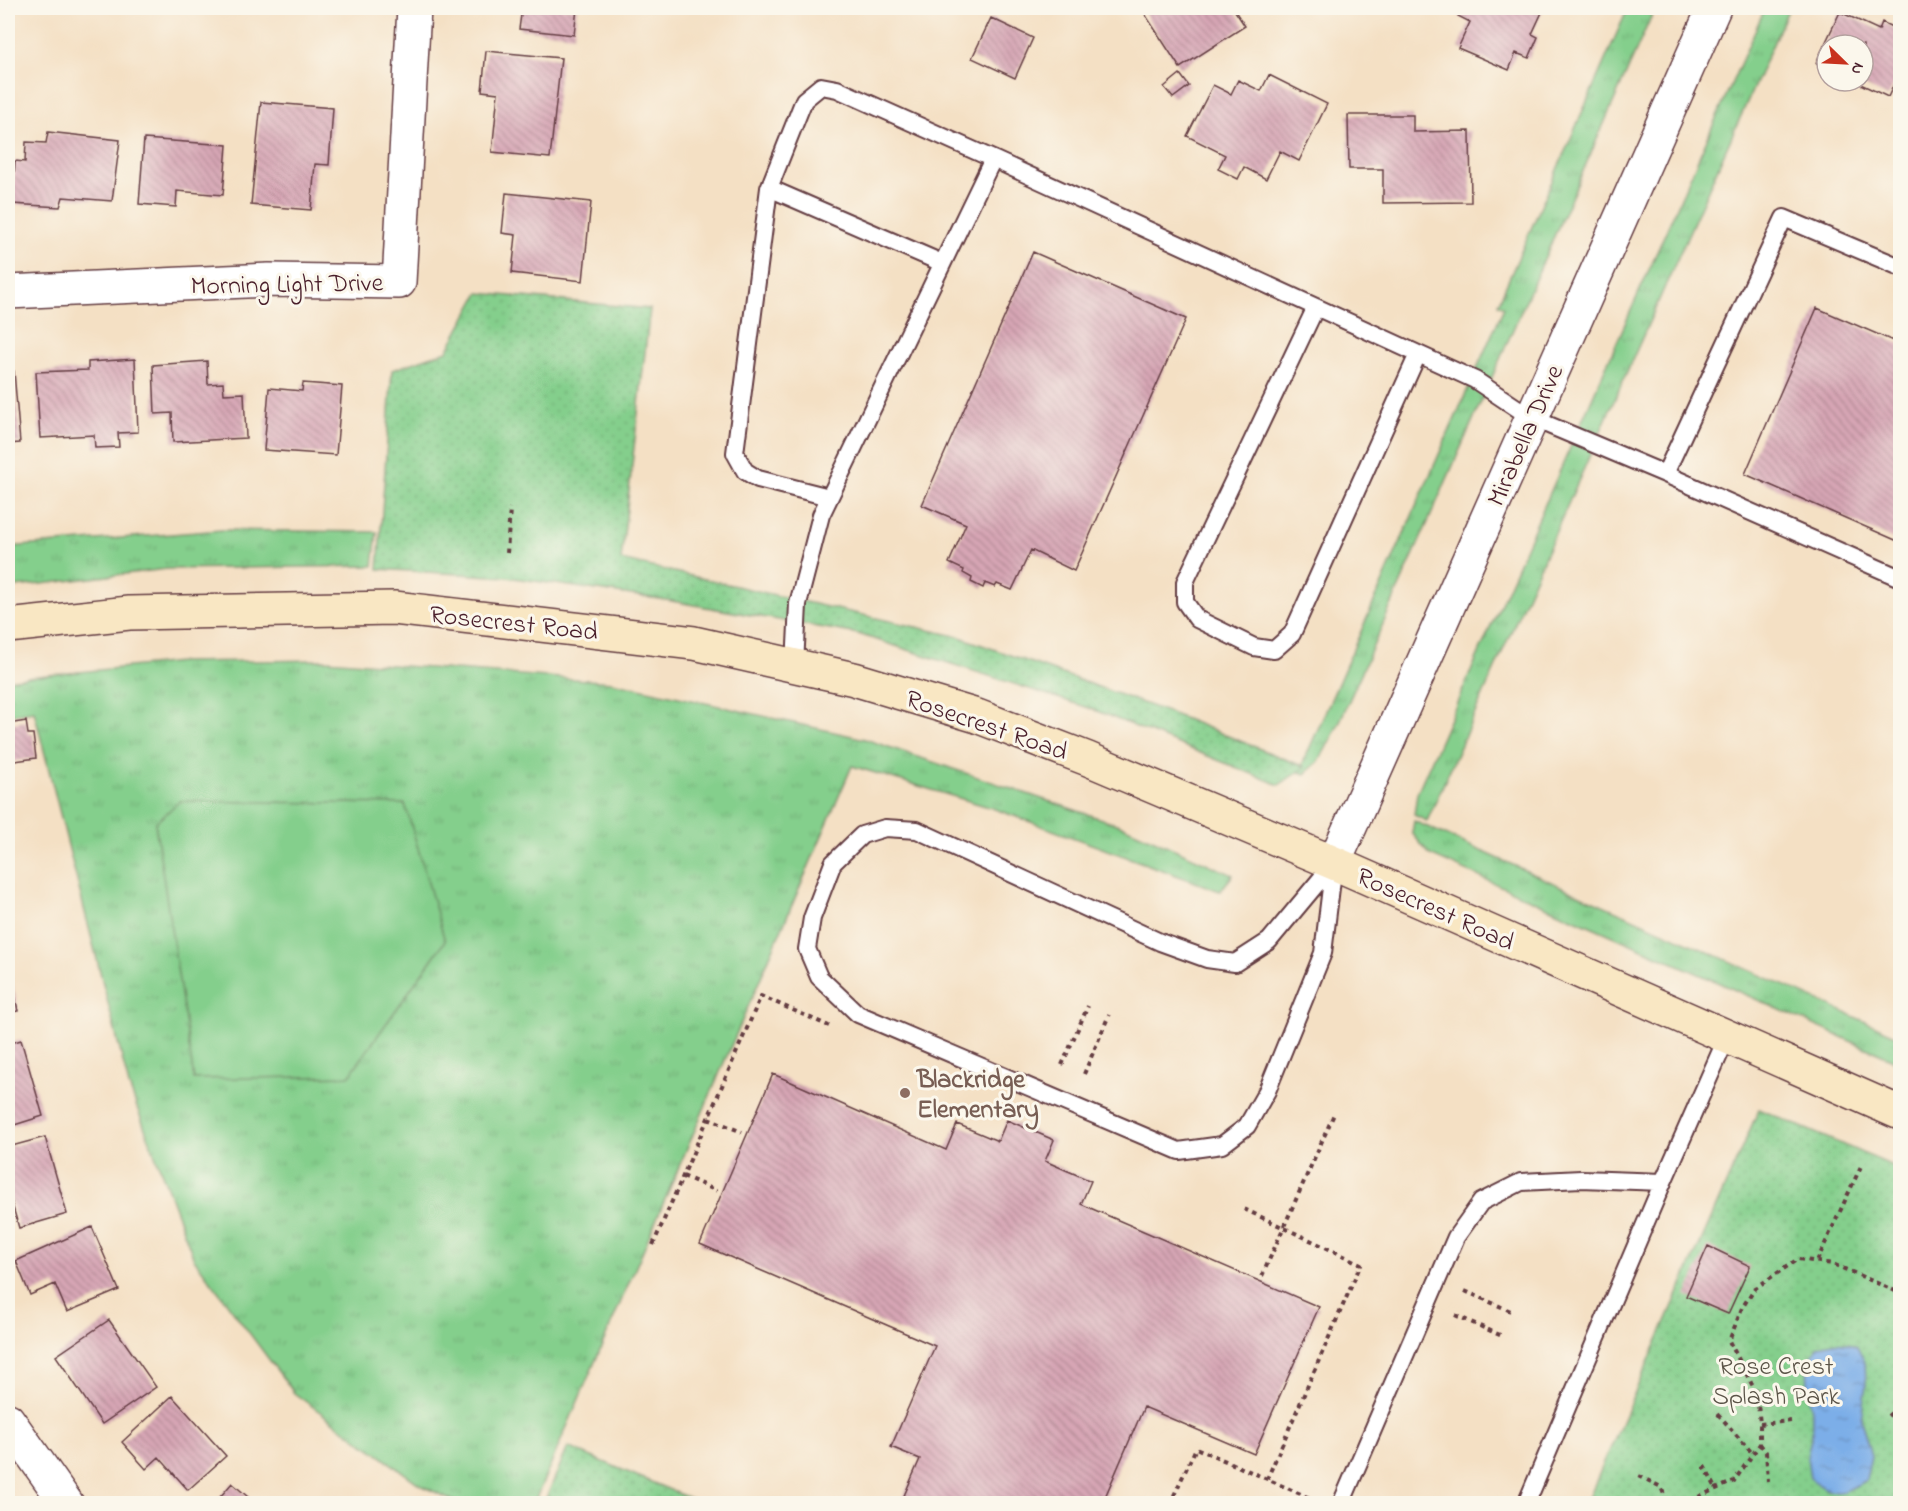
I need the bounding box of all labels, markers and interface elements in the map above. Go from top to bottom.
north arrow [1815,33,1875,93]
text: N [1844,58,1870,78]
street label: Morning Light Drive [190,265,384,307]
street label: Mirabella Drive [1479,359,1575,513]
street label: Rosecrest Road [428,597,600,653]
street label: Rosecrest Road [900,681,1072,772]
street label: Rosecrest Road [1350,859,1520,963]
place label: Blackridge Elementary [916,1062,1039,1130]
marker: Blackridge Elementary [898,1086,912,1100]
park label: Rose Crest Splash Park [1712,1349,1840,1417]

